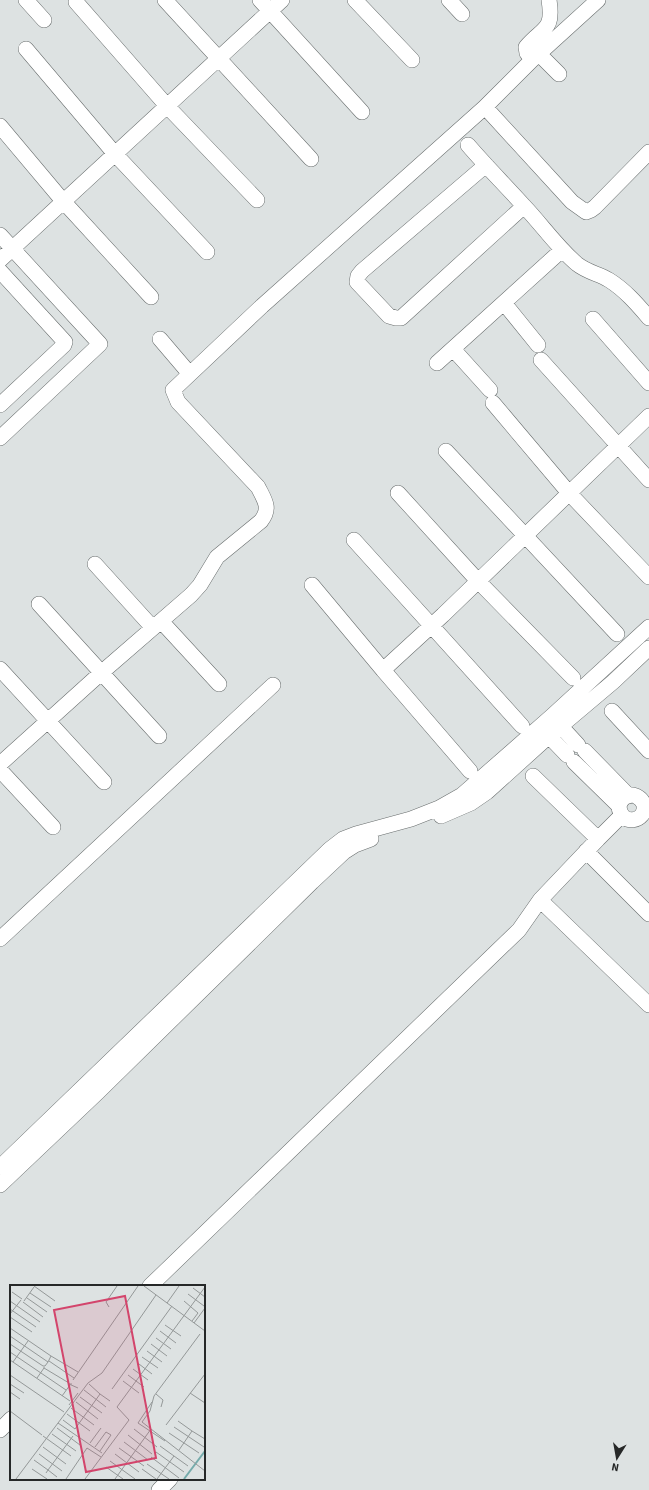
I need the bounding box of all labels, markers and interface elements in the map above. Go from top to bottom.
inset map [10,1285,205,1480]
north arrow [597,1438,637,1478]
text: N [610,1459,620,1475]

